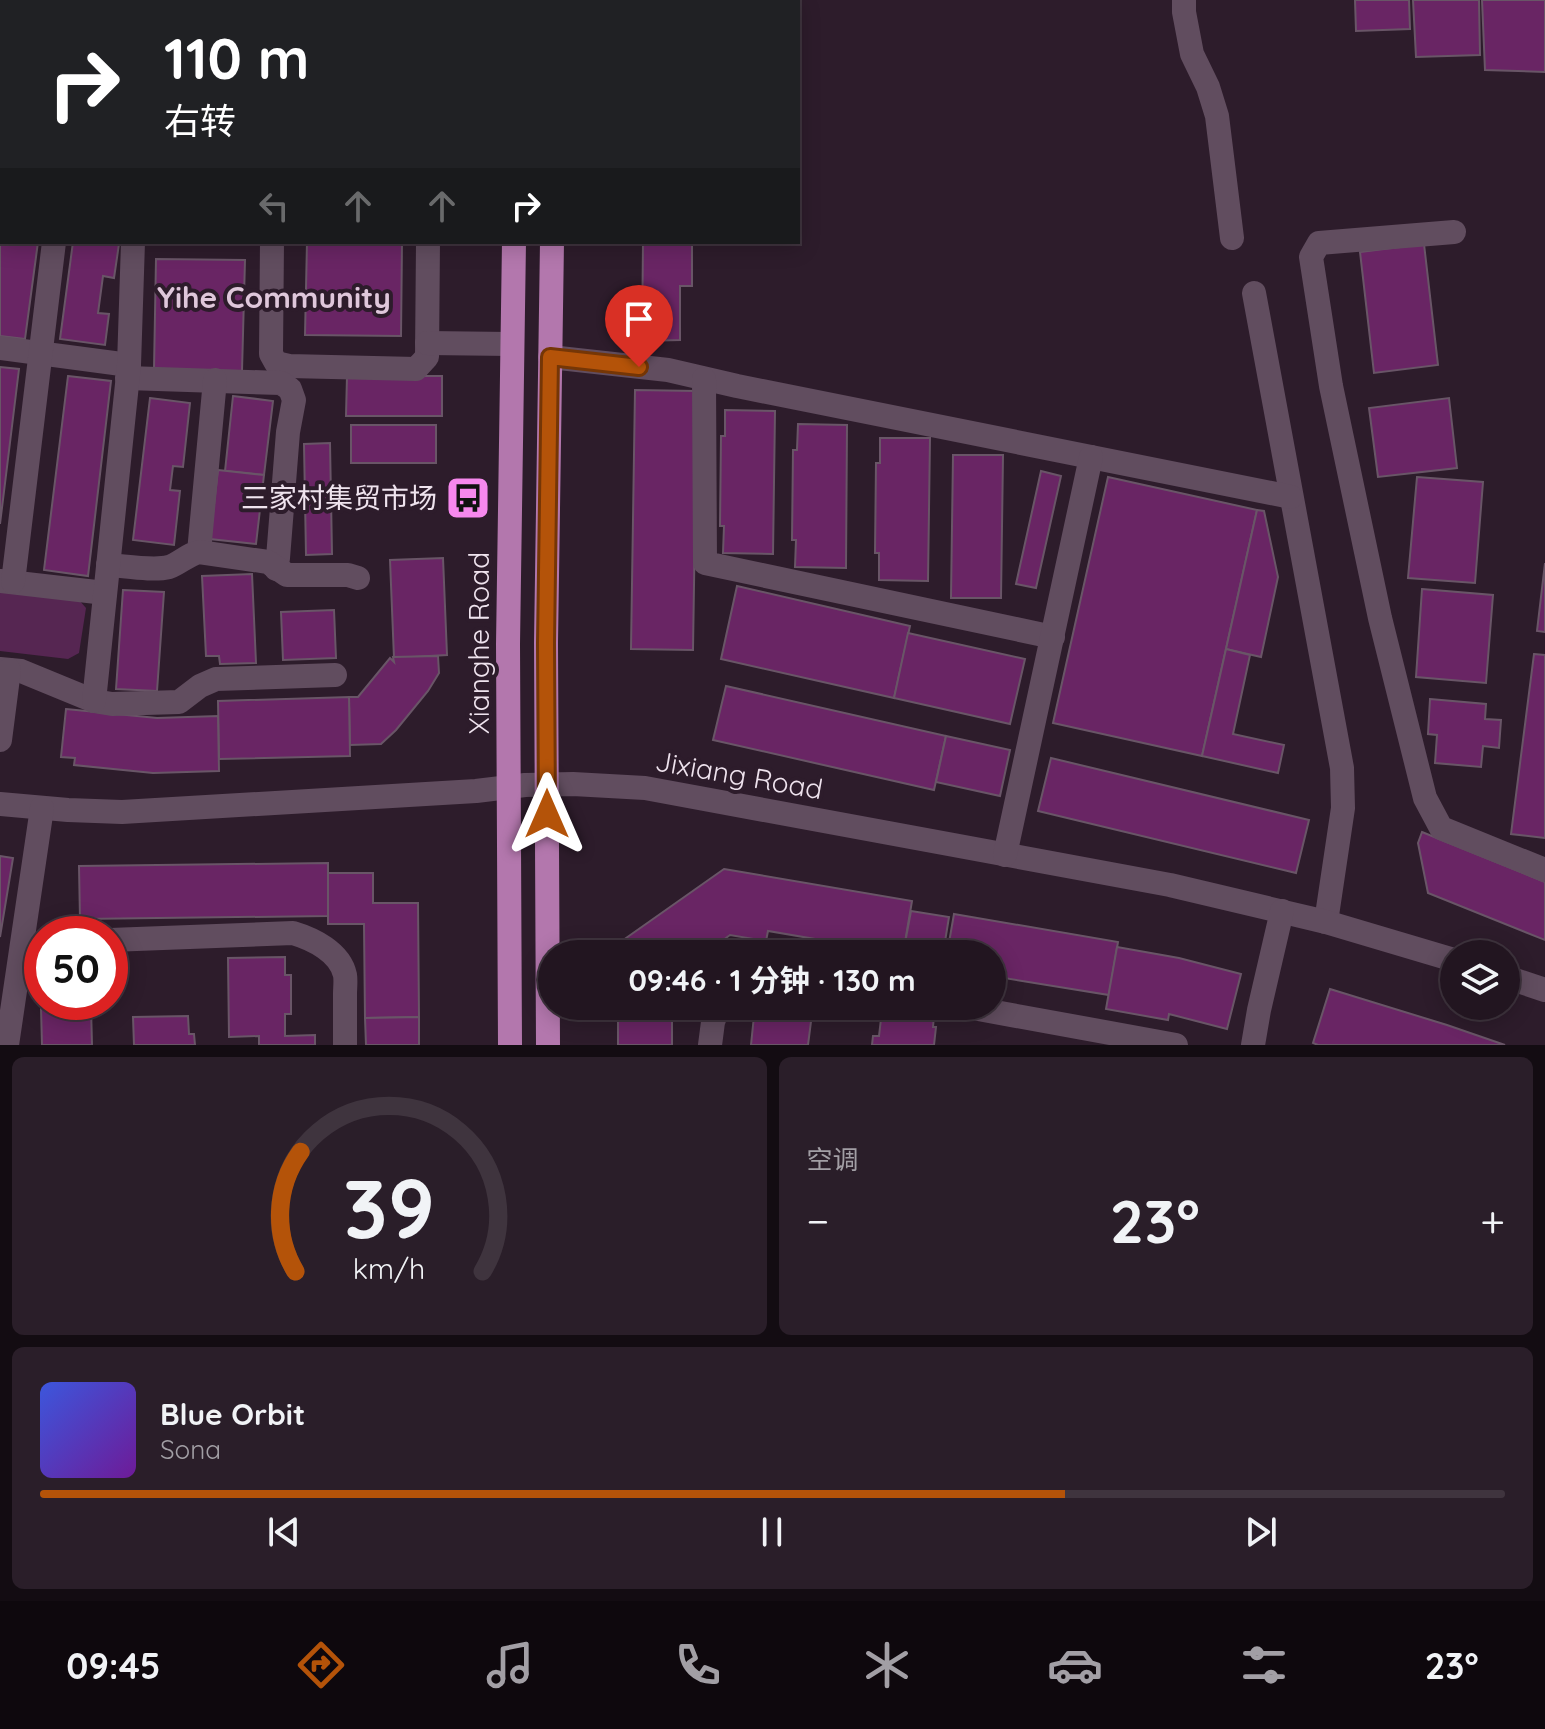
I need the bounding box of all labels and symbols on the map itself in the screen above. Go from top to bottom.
district label: Yihe Community [157,278,391,316]
pin [605,285,673,367]
bus stop icon: 三家村集贸市场 [444,474,492,522]
place label: 三家村集贸市场 [241,480,437,515]
street label: Xianghe Road [461,552,496,734]
street label: Jixiang Road [653,743,825,806]
position arrow [505,772,589,856]
speed limit sign: 50 [24,916,128,1020]

